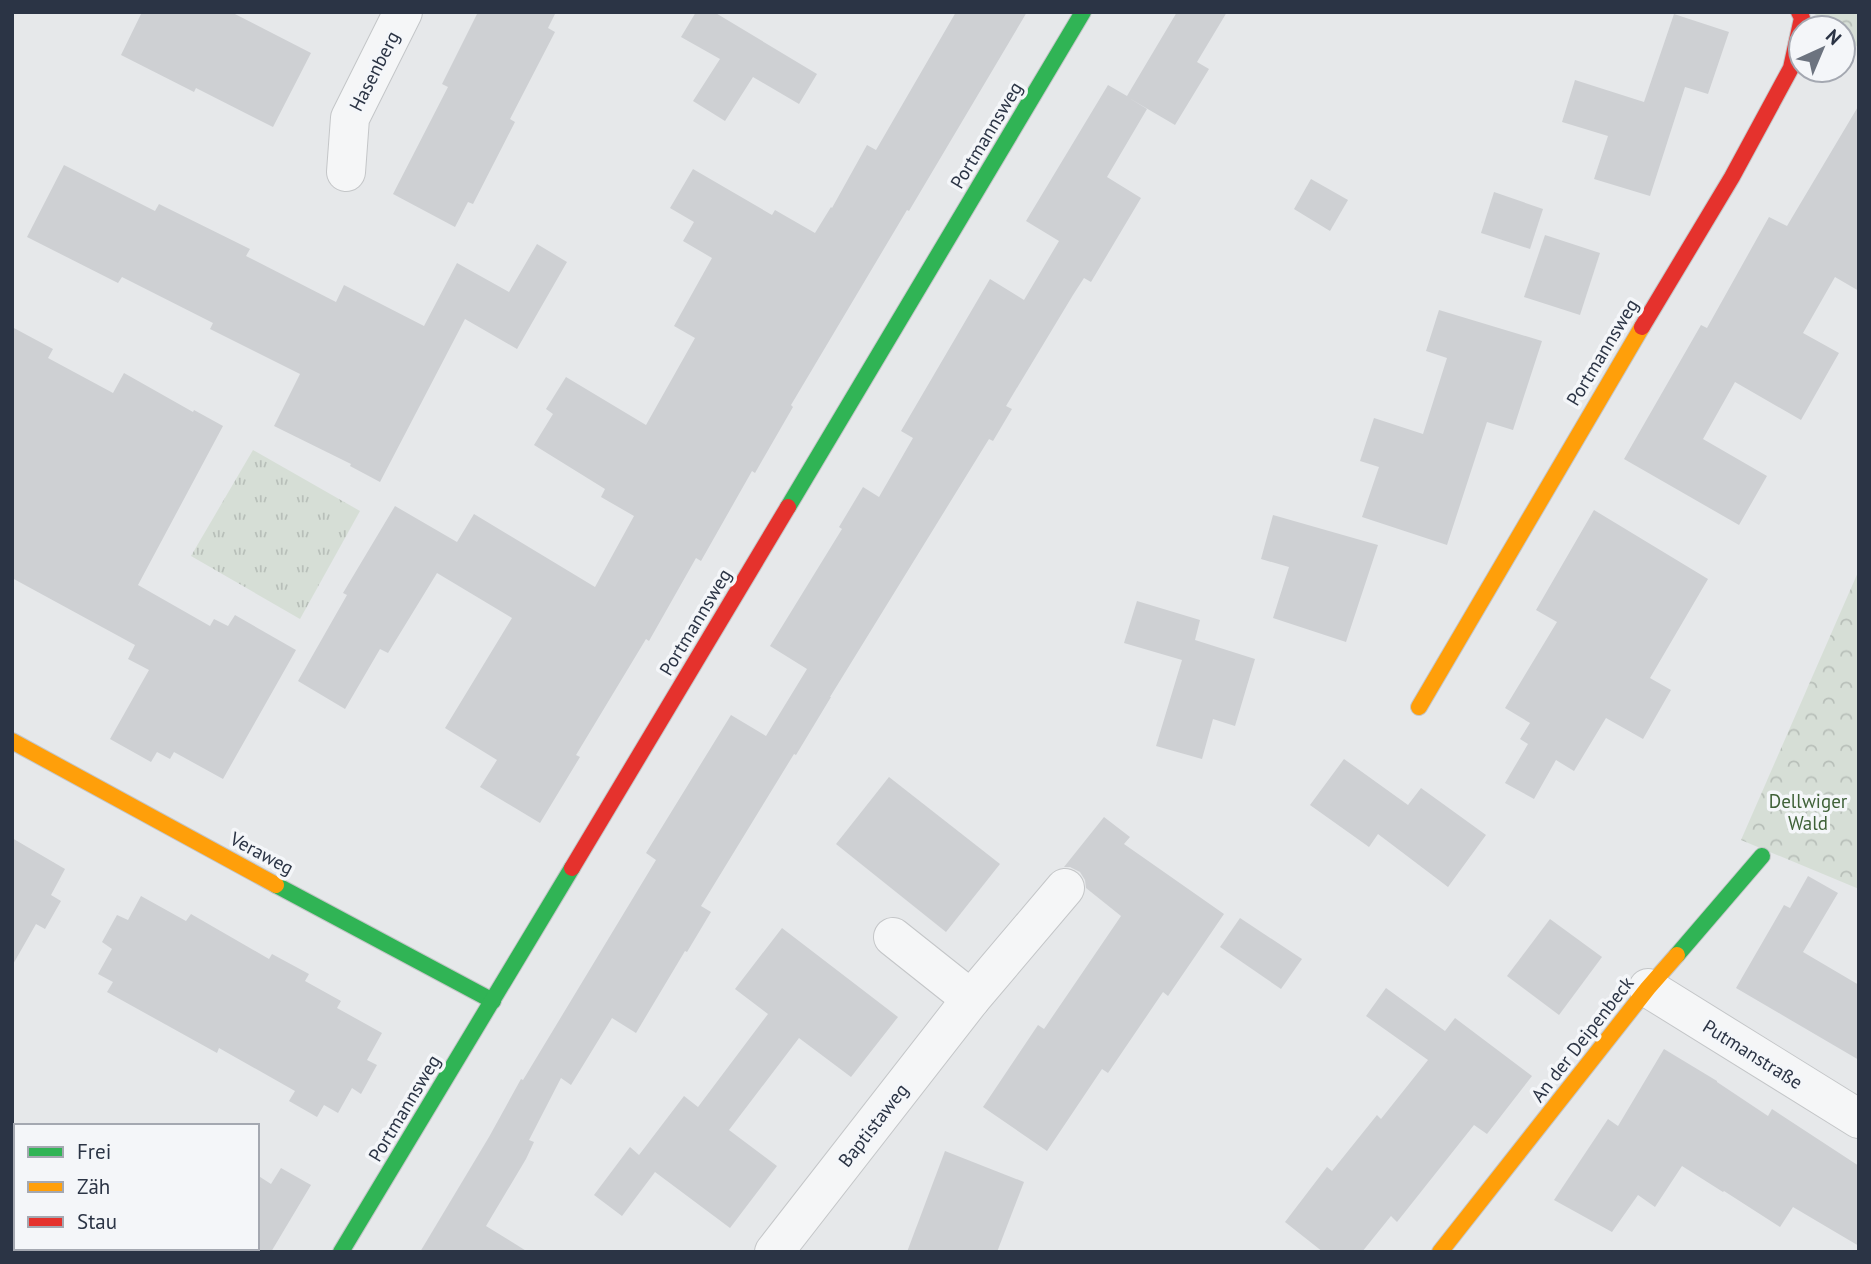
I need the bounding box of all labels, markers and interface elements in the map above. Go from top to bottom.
north arrow [1787,14,1857,84]
text: N [1821,24,1847,50]
street label: Hasenberg [344,27,404,115]
street label: Portmannsweg [945,77,1027,193]
street label: Portmannsweg [1561,294,1643,410]
street label: Portmannsweg [654,564,736,680]
park label: Dellwiger Wald [1769,789,1848,835]
street label: Veraweg [225,826,298,880]
street label: An der Deipenbeck [1525,971,1639,1107]
street label: Putmanstraße [1699,1014,1807,1094]
street label: Portmannsweg [363,1050,445,1166]
street label: Baptistaweg [833,1078,913,1172]
legend [14,1124,259,1250]
text: Frei [77,1138,111,1165]
text: Zäh [77,1173,110,1200]
text: Stau [77,1208,117,1235]

